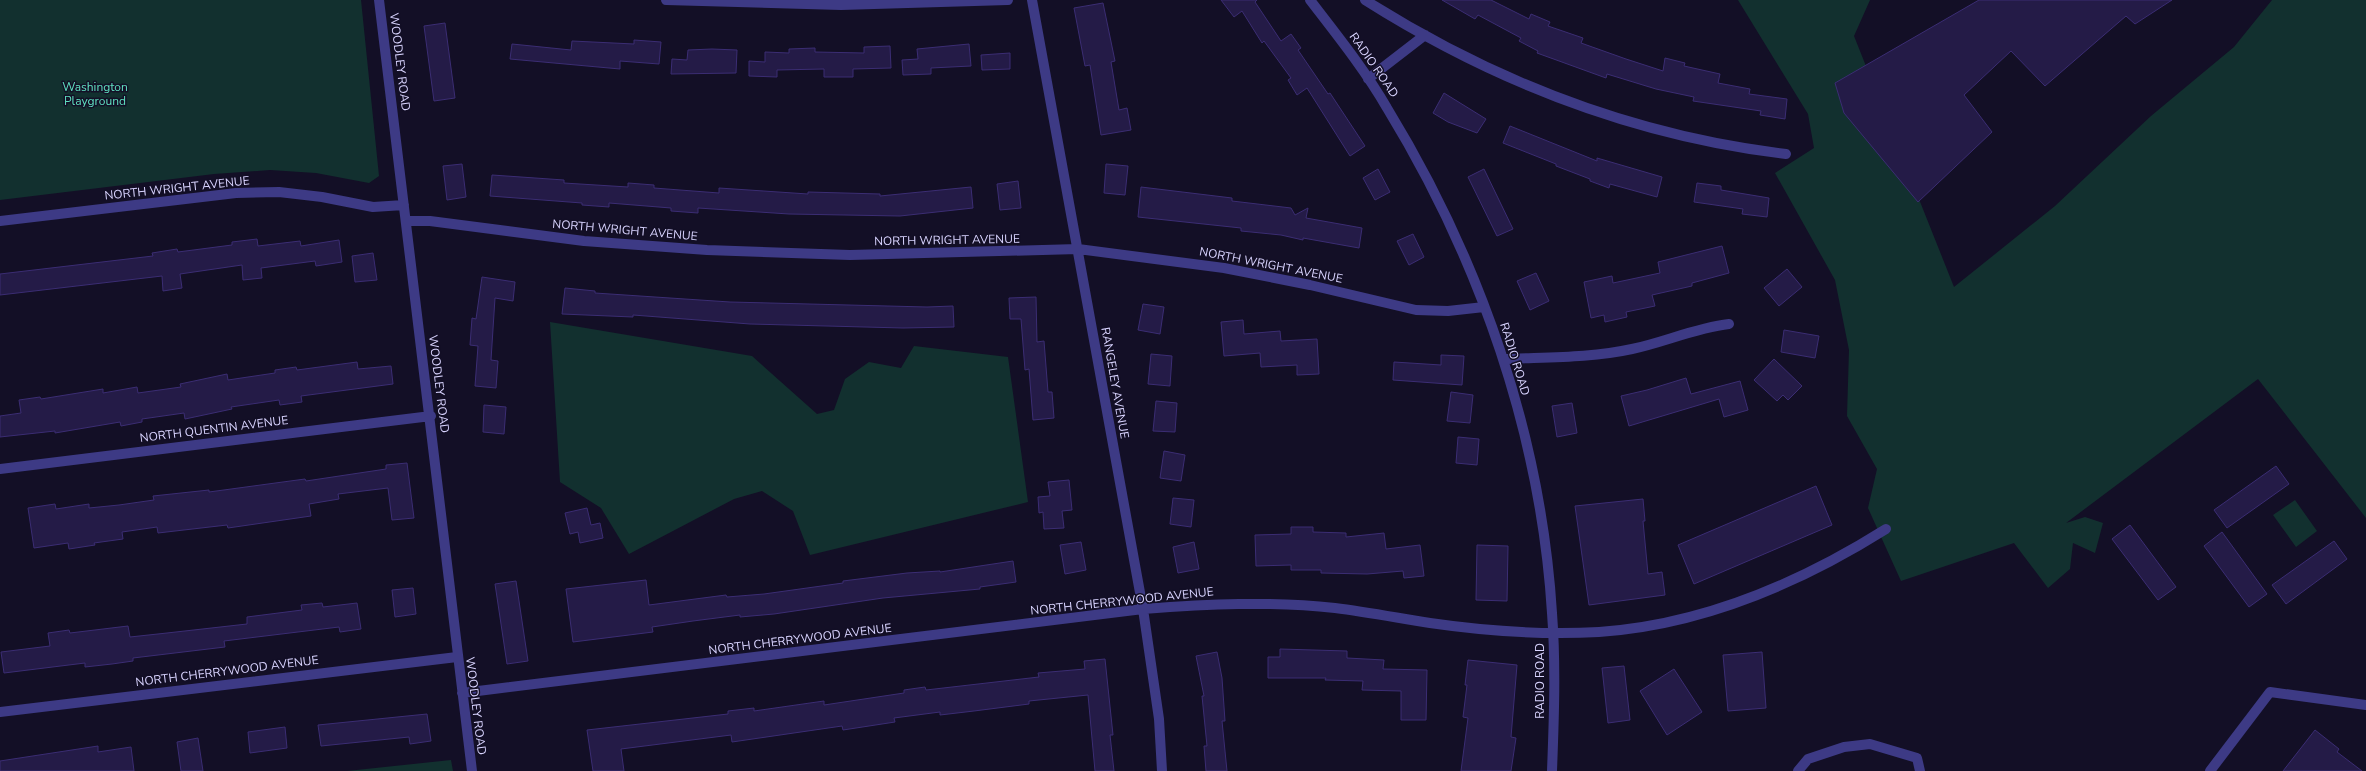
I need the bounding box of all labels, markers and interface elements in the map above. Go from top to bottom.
street label: WOODLEY ROAD [386,12,414,112]
street label: RADIO ROAD [1346,29,1402,101]
park label: Washington Playground [62,79,128,109]
street label: NORTH WRIGHT AVENUE [104,172,250,204]
street label: NORTH WRIGHT AVENUE [552,216,698,244]
street label: NORTH WRIGHT AVENUE [874,231,1020,249]
street label: NORTH WRIGHT AVENUE [1198,243,1344,287]
street label: RADIO ROAD [1496,321,1534,398]
street label: RANGELEY AVENUE [1097,326,1133,440]
street label: WOODLEY ROAD [425,334,453,434]
street label: NORTH QUENTIN AVENUE [139,412,289,446]
street label: NORTH CHERRYWOOD AVENUE [1030,583,1214,619]
street label: NORTH CHERRYWOOD AVENUE [708,620,892,658]
street label: RADIO ROAD [1532,643,1548,719]
street label: NORTH CHERRYWOOD AVENUE [135,652,319,690]
street label: WOODLEY ROAD [462,656,490,756]

